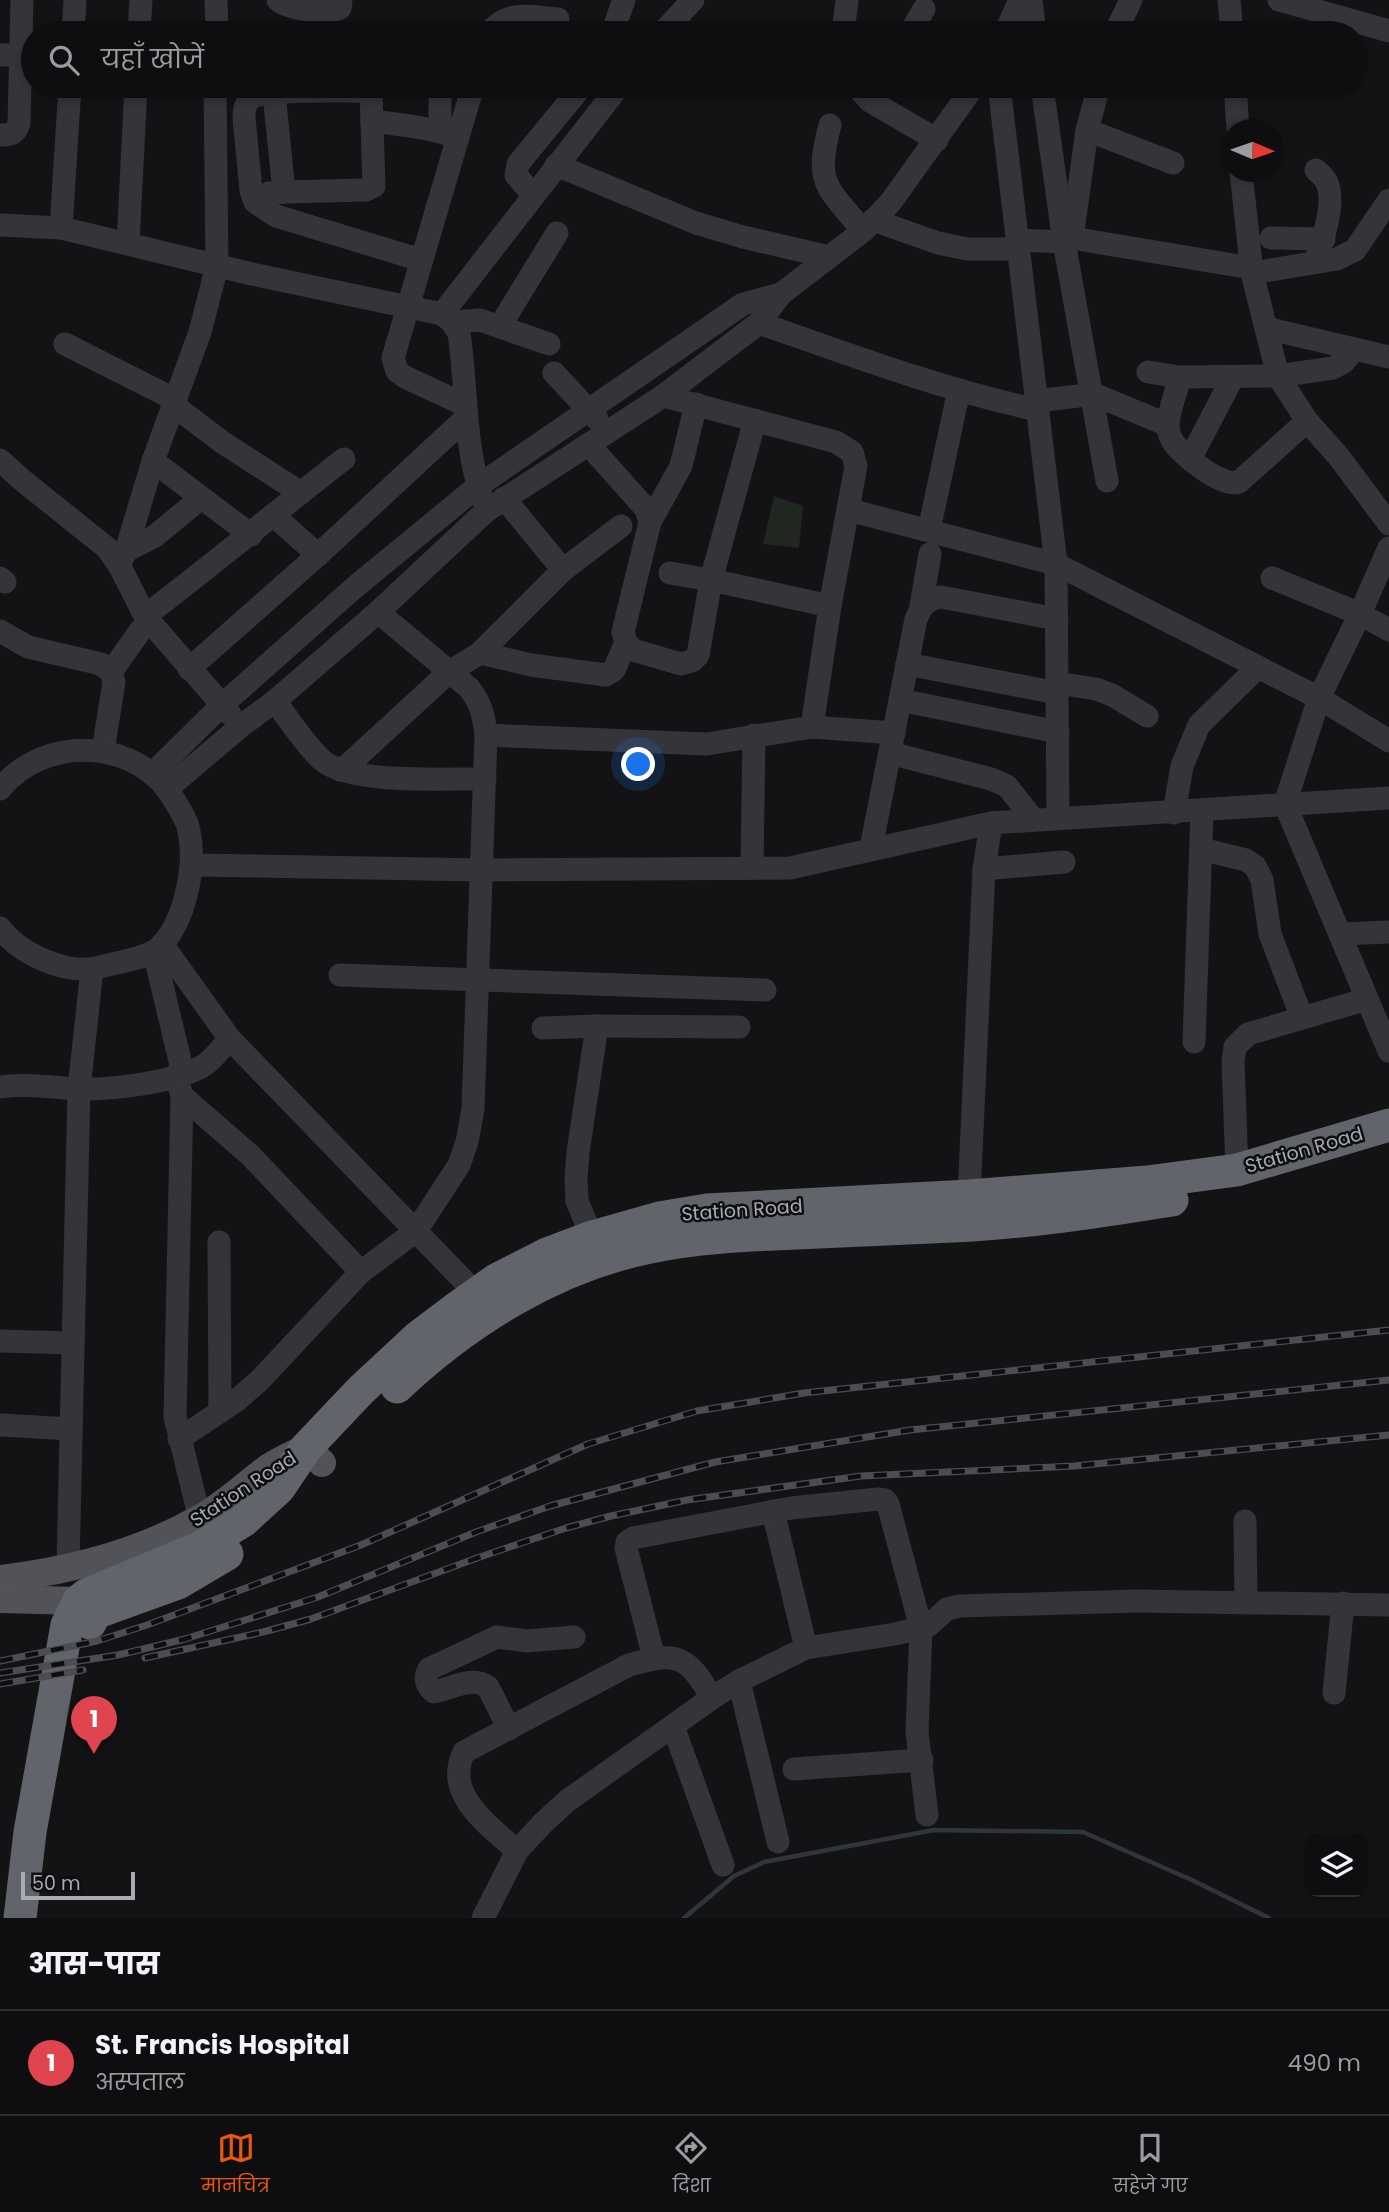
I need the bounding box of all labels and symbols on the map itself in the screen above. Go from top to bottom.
north arrow [1221,119,1284,182]
your location [621,747,655,781]
street label: Station Road [1242,1120,1366,1180]
street label: Station Road [681,1192,803,1228]
street label: Station Road [185,1445,301,1533]
pin: 1 [71,1696,117,1754]
scale bar [21,1869,135,1901]

